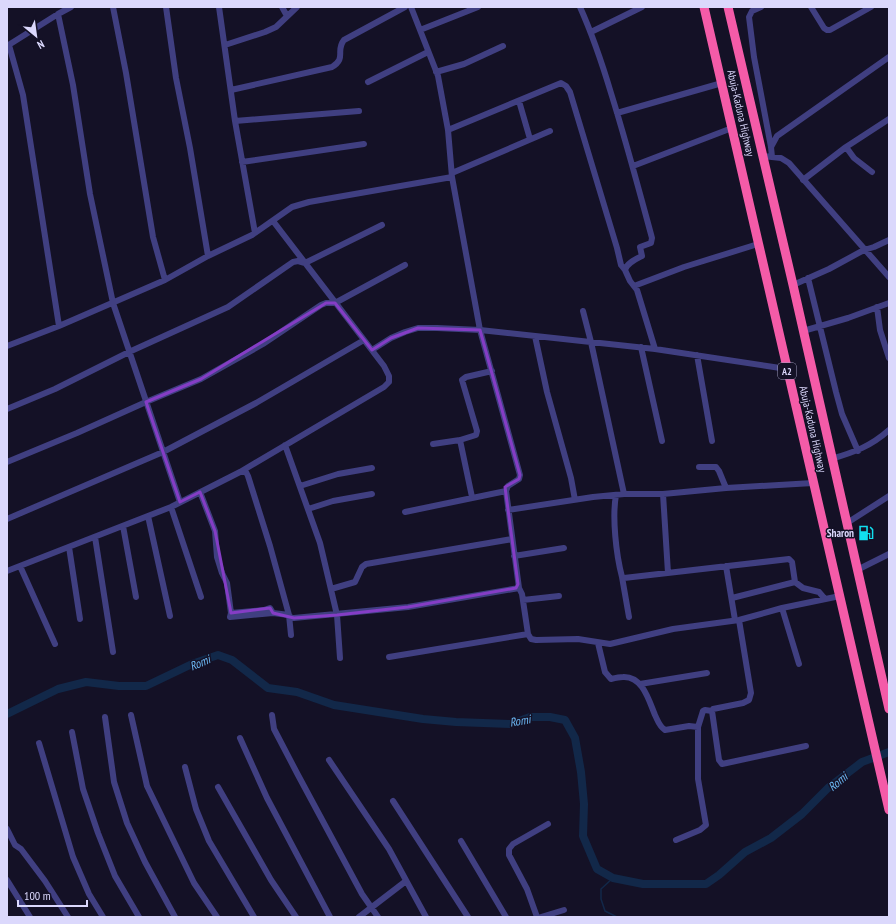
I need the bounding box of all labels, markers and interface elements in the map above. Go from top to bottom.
north arrow [16,16,56,56]
text: N [35,37,47,52]
street label: Abuja-Kaduna Highway [724,68,758,158]
road number: A2 [778,363,796,379]
street label: Abuja-Kaduna Highway [796,384,830,474]
fuel station icon: Sharon [857,524,875,542]
place label: Sharon [827,526,854,540]
water label: Romi [187,651,214,674]
water label: Romi [508,711,533,730]
water label: Romi [825,768,852,794]
scale bar [18,882,87,908]
text: 100 m [24,888,51,903]

